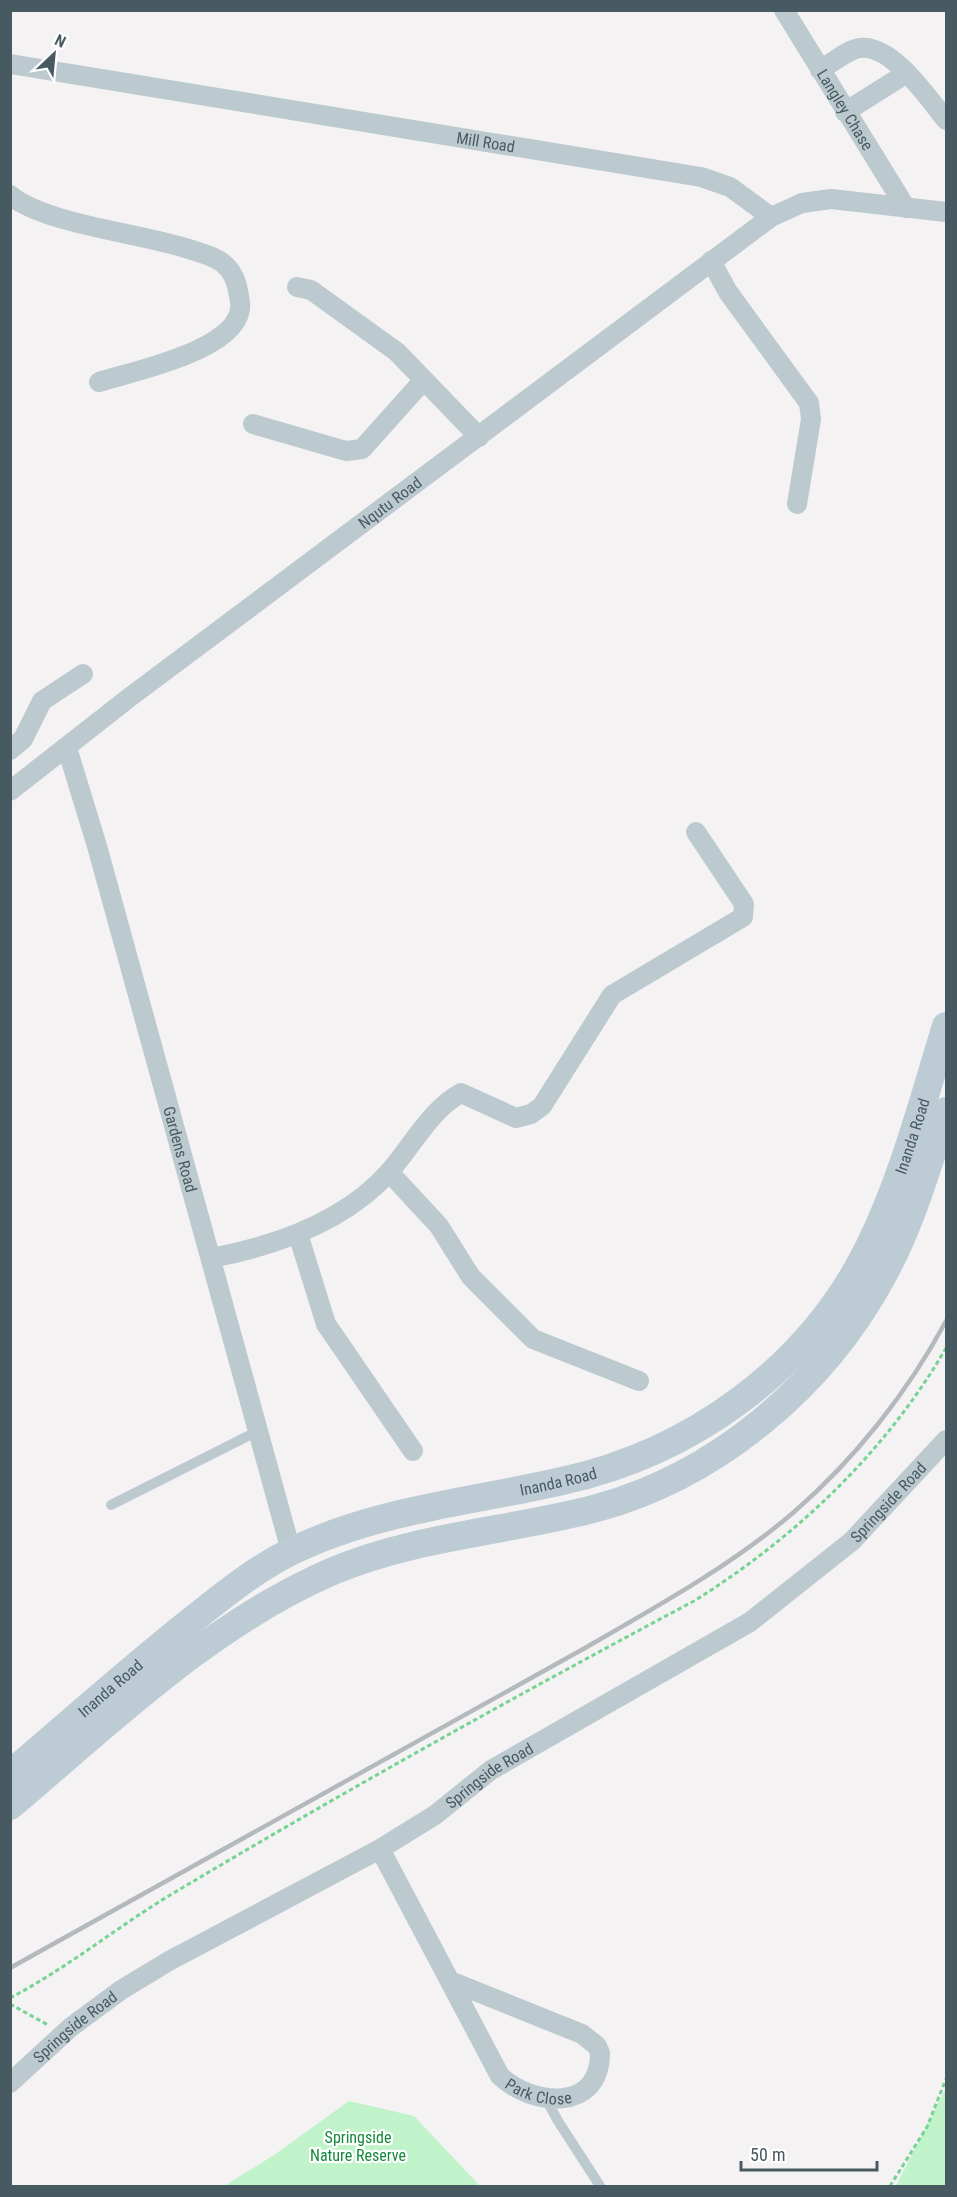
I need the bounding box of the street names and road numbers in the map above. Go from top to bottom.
street label: Langley Chase [813,66,877,154]
street label: Mill Road [455,128,516,156]
street label: Nqutu Road [355,473,425,533]
street label: Inanda Road [891,1096,934,1177]
street label: Gardens Road [159,1104,201,1194]
street label: Springside Road [847,1459,930,1547]
street label: Inanda Road [518,1464,599,1500]
street label: Inanda Road [75,1656,147,1721]
street label: Springside Road [442,1739,537,1813]
street label: Springside Road [29,1987,121,2067]
street label: Park Close [502,2074,573,2109]

